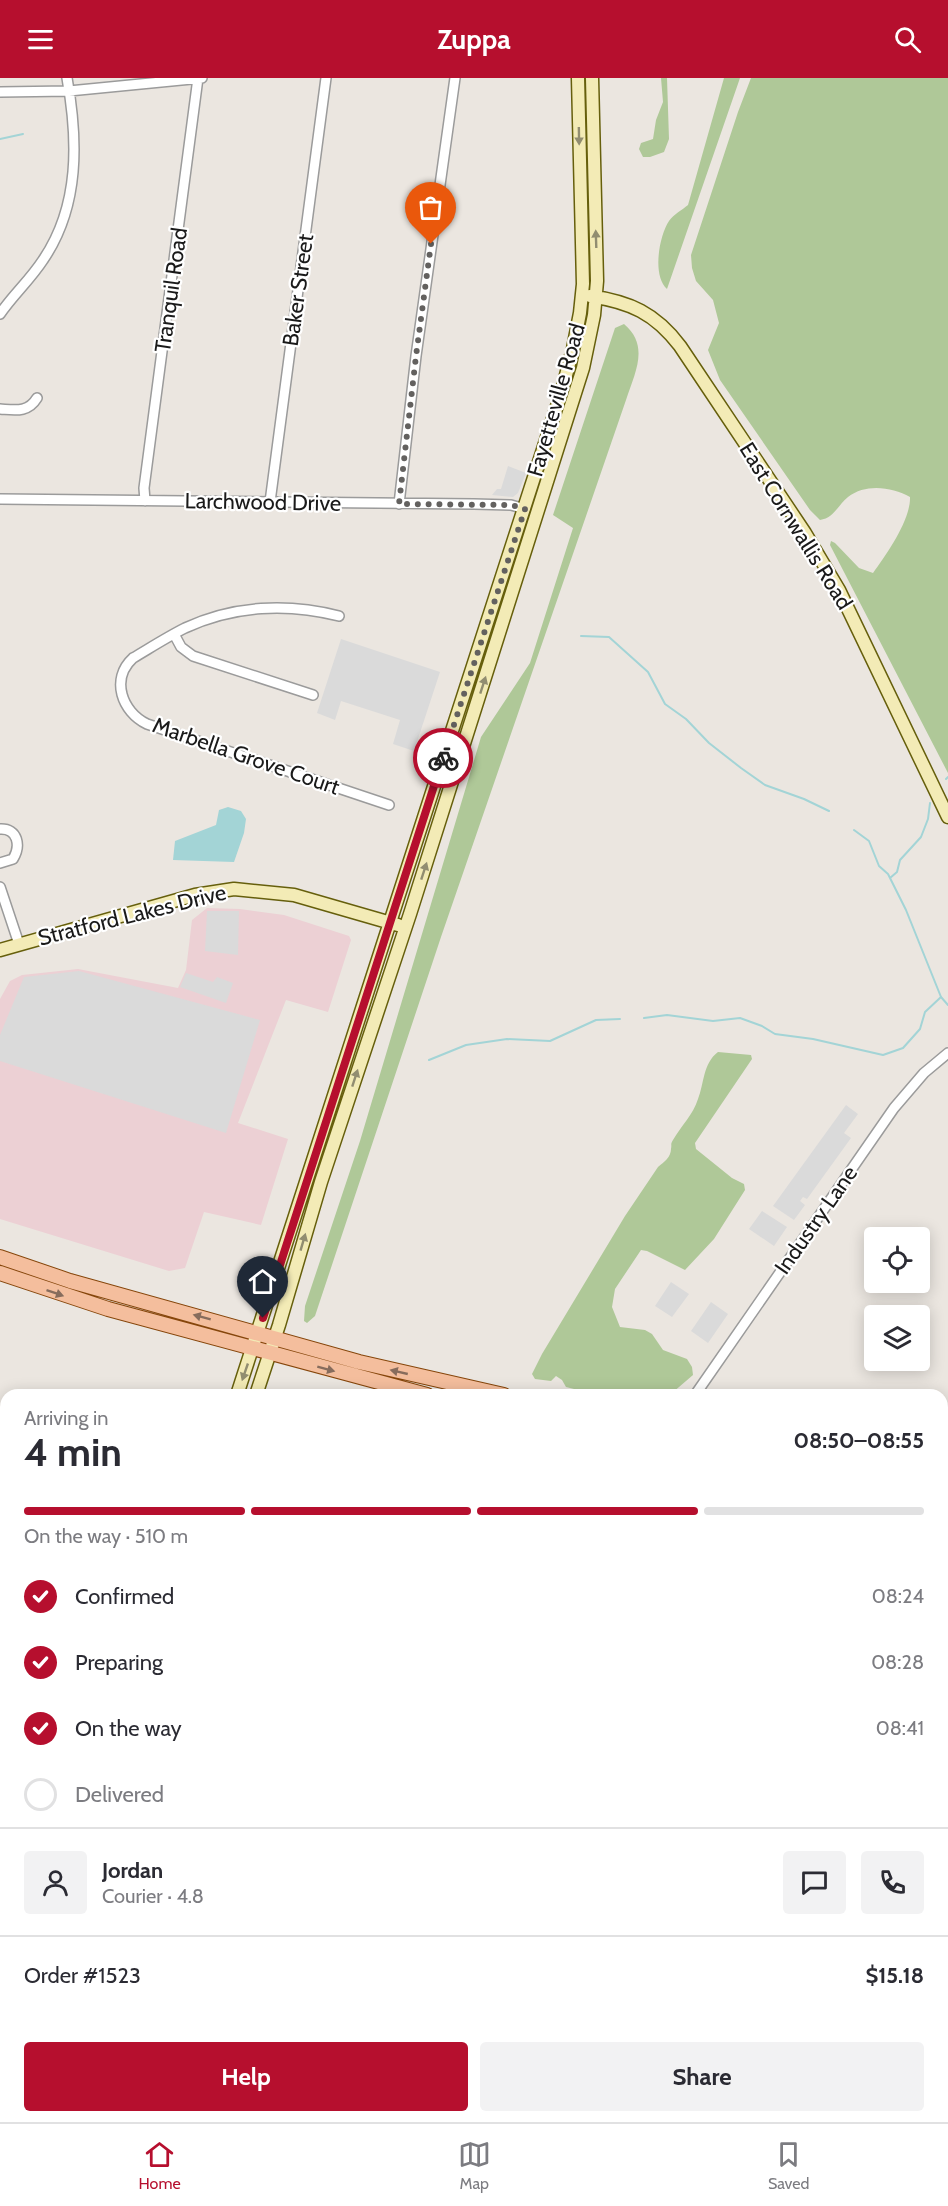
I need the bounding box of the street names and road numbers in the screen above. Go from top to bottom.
street label: Tranquil Road [149,226,193,354]
street label: Baker Street [277,232,319,348]
street label: Fayetteville Road [521,320,591,480]
street label: East Cornwallis Road [734,437,858,615]
street label: Larchwood Drive [185,487,341,517]
street label: Marbella Grove Court [149,711,344,801]
street label: Stratford Lakes Drive [35,879,229,951]
street label: Industry Lane [769,1161,863,1279]

